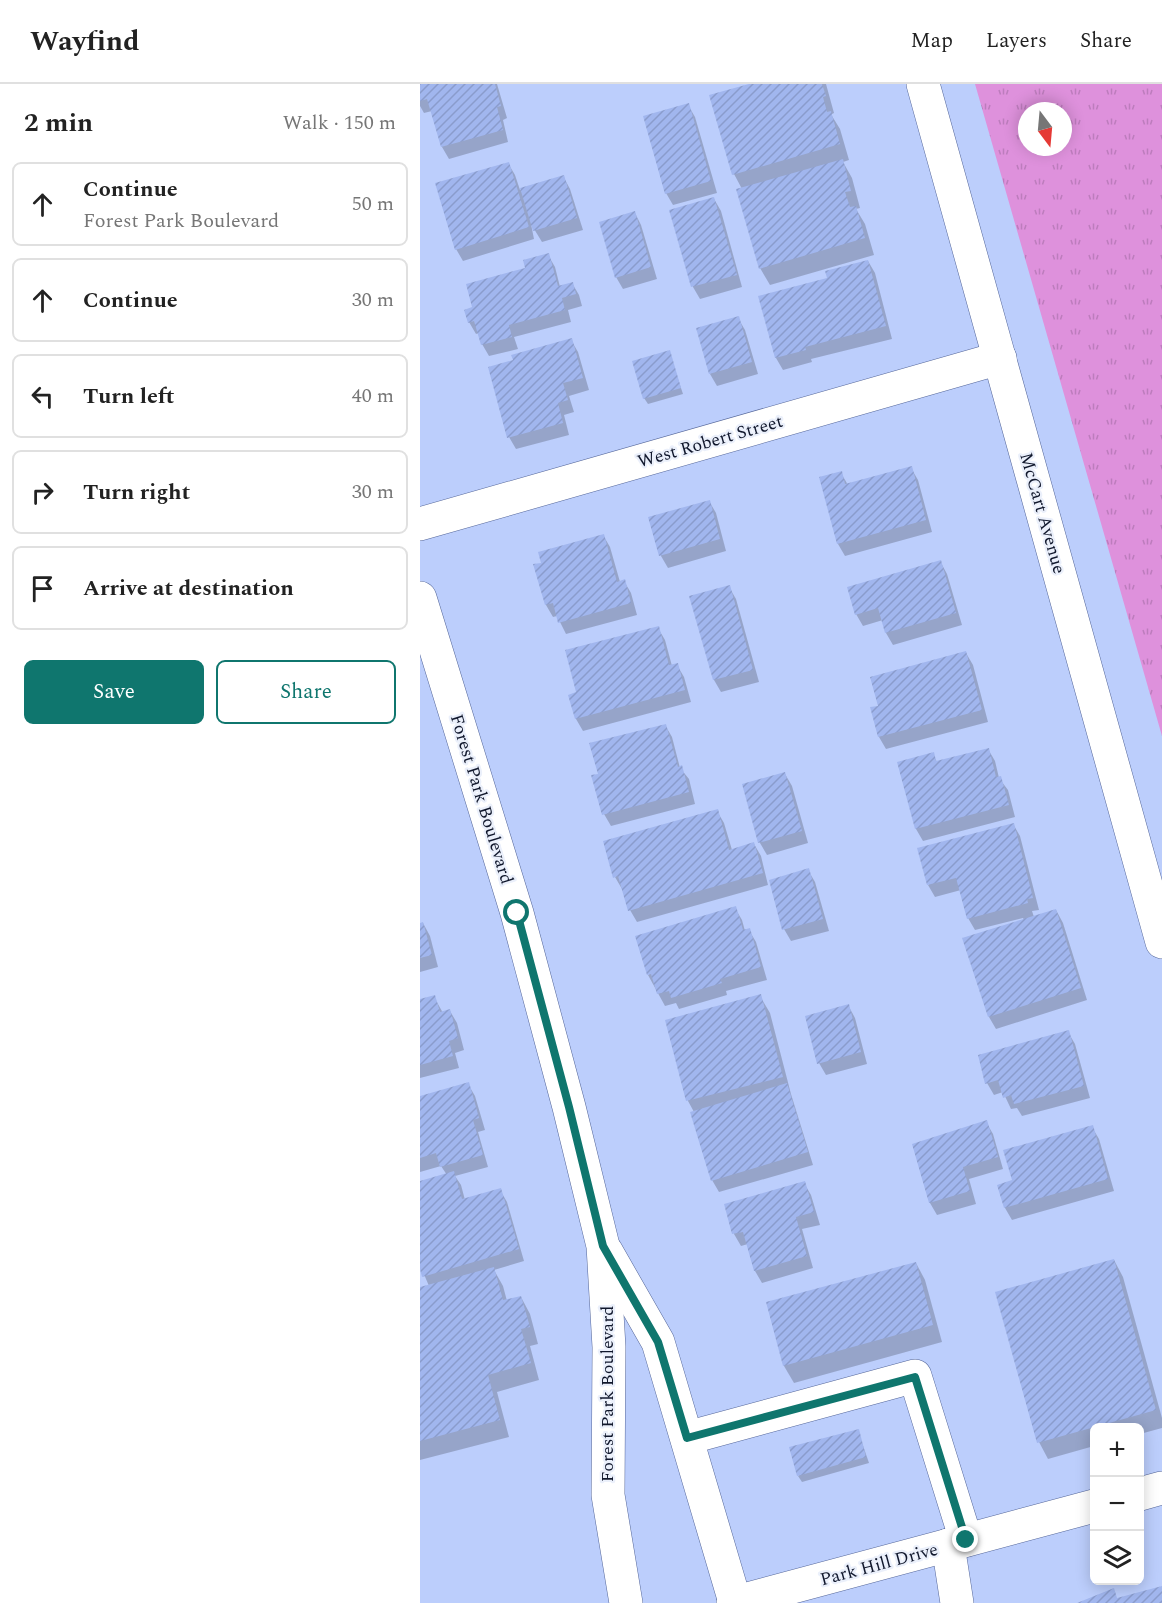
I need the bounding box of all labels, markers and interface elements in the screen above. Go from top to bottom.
text: Wayfind [30,20,139,63]
text: Map [911,25,953,57]
text: Layers [986,25,1047,57]
text: Share [1080,25,1132,57]
north arrow [1018,102,1072,156]
text: 2 min [24,103,93,143]
text: Walk · 150 m [283,108,396,138]
text: Continue [83,173,178,206]
icon: ahead [26,188,59,221]
text: 50 m [352,189,394,219]
text: Forest Park Boulevard [83,206,279,236]
icon: ahead [26,284,59,317]
text: Continue [83,284,178,317]
text: 30 m [352,285,394,315]
icon: left [26,380,59,413]
text: Turn left [83,380,175,413]
text: 40 m [352,381,394,411]
street label: West Robert Street [634,408,786,475]
street label: McCart Avenue [1012,449,1073,577]
icon: right [26,476,59,509]
text: Turn right [83,476,190,509]
text: 30 m [352,477,394,507]
icon: arrive [26,572,59,605]
text: Arrive at destination [83,572,294,605]
button: Save [24,660,204,724]
button: Share [216,660,396,724]
street label: Forest Park Boulevard [443,711,520,888]
route start [503,899,529,925]
street label: Forest Park Boulevard [594,1306,621,1482]
map controls [1090,1423,1144,1585]
button: + [1090,1423,1144,1477]
button: − [1090,1477,1144,1531]
route end [952,1526,978,1552]
button: layers [1090,1531,1144,1585]
street label: Park Hill Drive [817,1536,941,1593]

